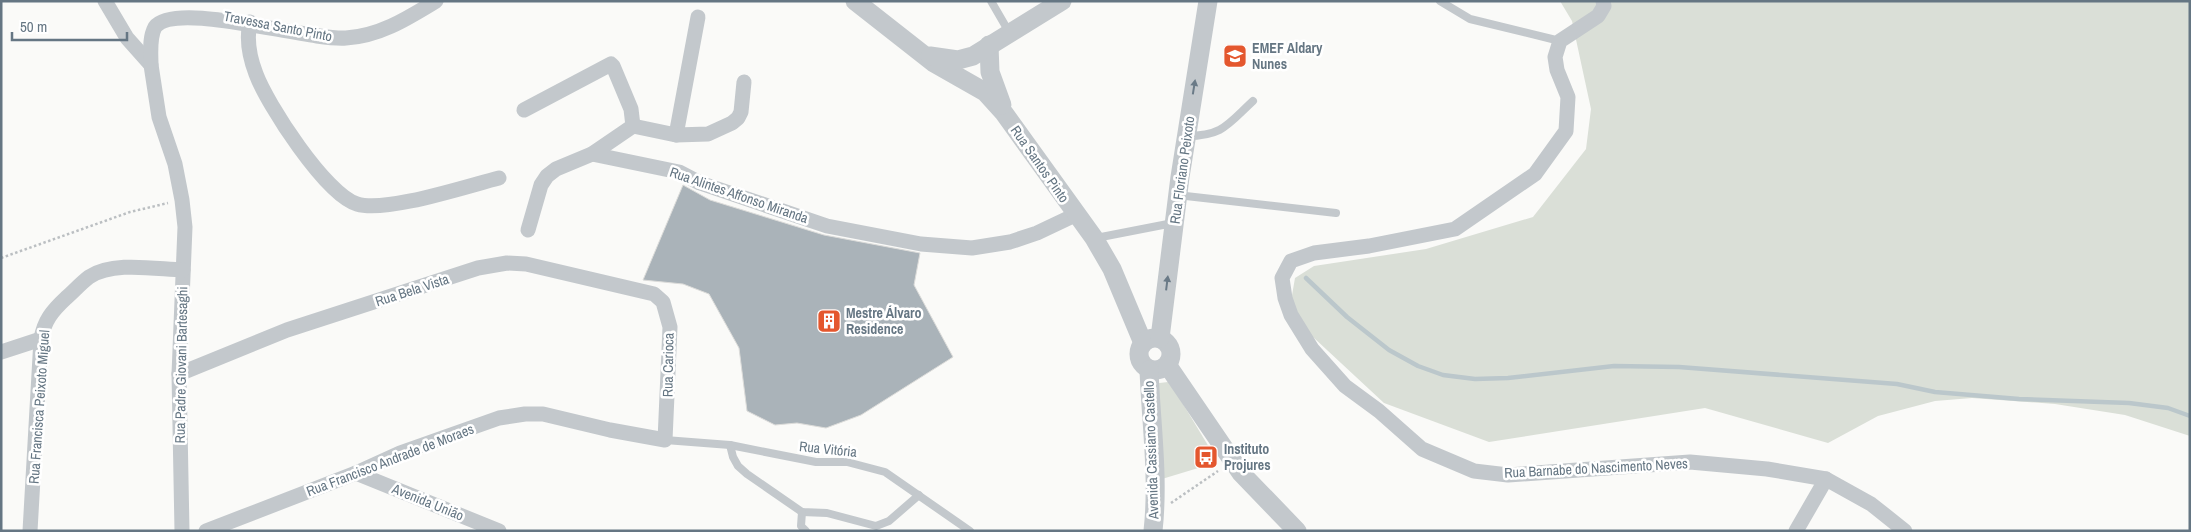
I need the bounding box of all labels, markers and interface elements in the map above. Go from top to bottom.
street label: Travessa Santo Pinto [222,7,334,45]
scale bar [12,10,128,42]
text: 50 m [20,16,47,37]
place label: EMEF Aldary Nunes [1252,39,1323,73]
school or university icon: EMEF Aldary Nunes [1222,43,1248,69]
one-way arrow [1191,79,1199,95]
street label: Rua Floriano Peixoto [1166,115,1198,225]
street label: Rua Santos Pinto [1007,122,1073,206]
street label: Rua Alintes Affonso Miranda [667,163,811,227]
street label: Rua Bela Vista [373,269,452,310]
one-way arrow [1163,274,1171,290]
street label: Rua Padre Giovani Bartesaghi [171,286,191,444]
place label: Mestre Álvaro Residence [846,304,922,338]
building icon: Mestre Álvaro Residence [816,308,842,334]
street label: Rua Francisca Peixoto Miguel [25,329,53,485]
street label: Rua Carioca [658,332,678,397]
street label: Avenida Cassiano Castello [1140,381,1162,520]
street label: Rua Francisco Andrade de Moraes [304,420,477,500]
street label: Rua Vitória [798,437,858,461]
place label: Instituto Projures [1224,440,1271,474]
bus stop icon: Instituto Projures [1193,444,1219,470]
street label: Rua Barnabe do Nascimento Neves [1504,454,1688,482]
street label: Avenida União [389,479,466,525]

